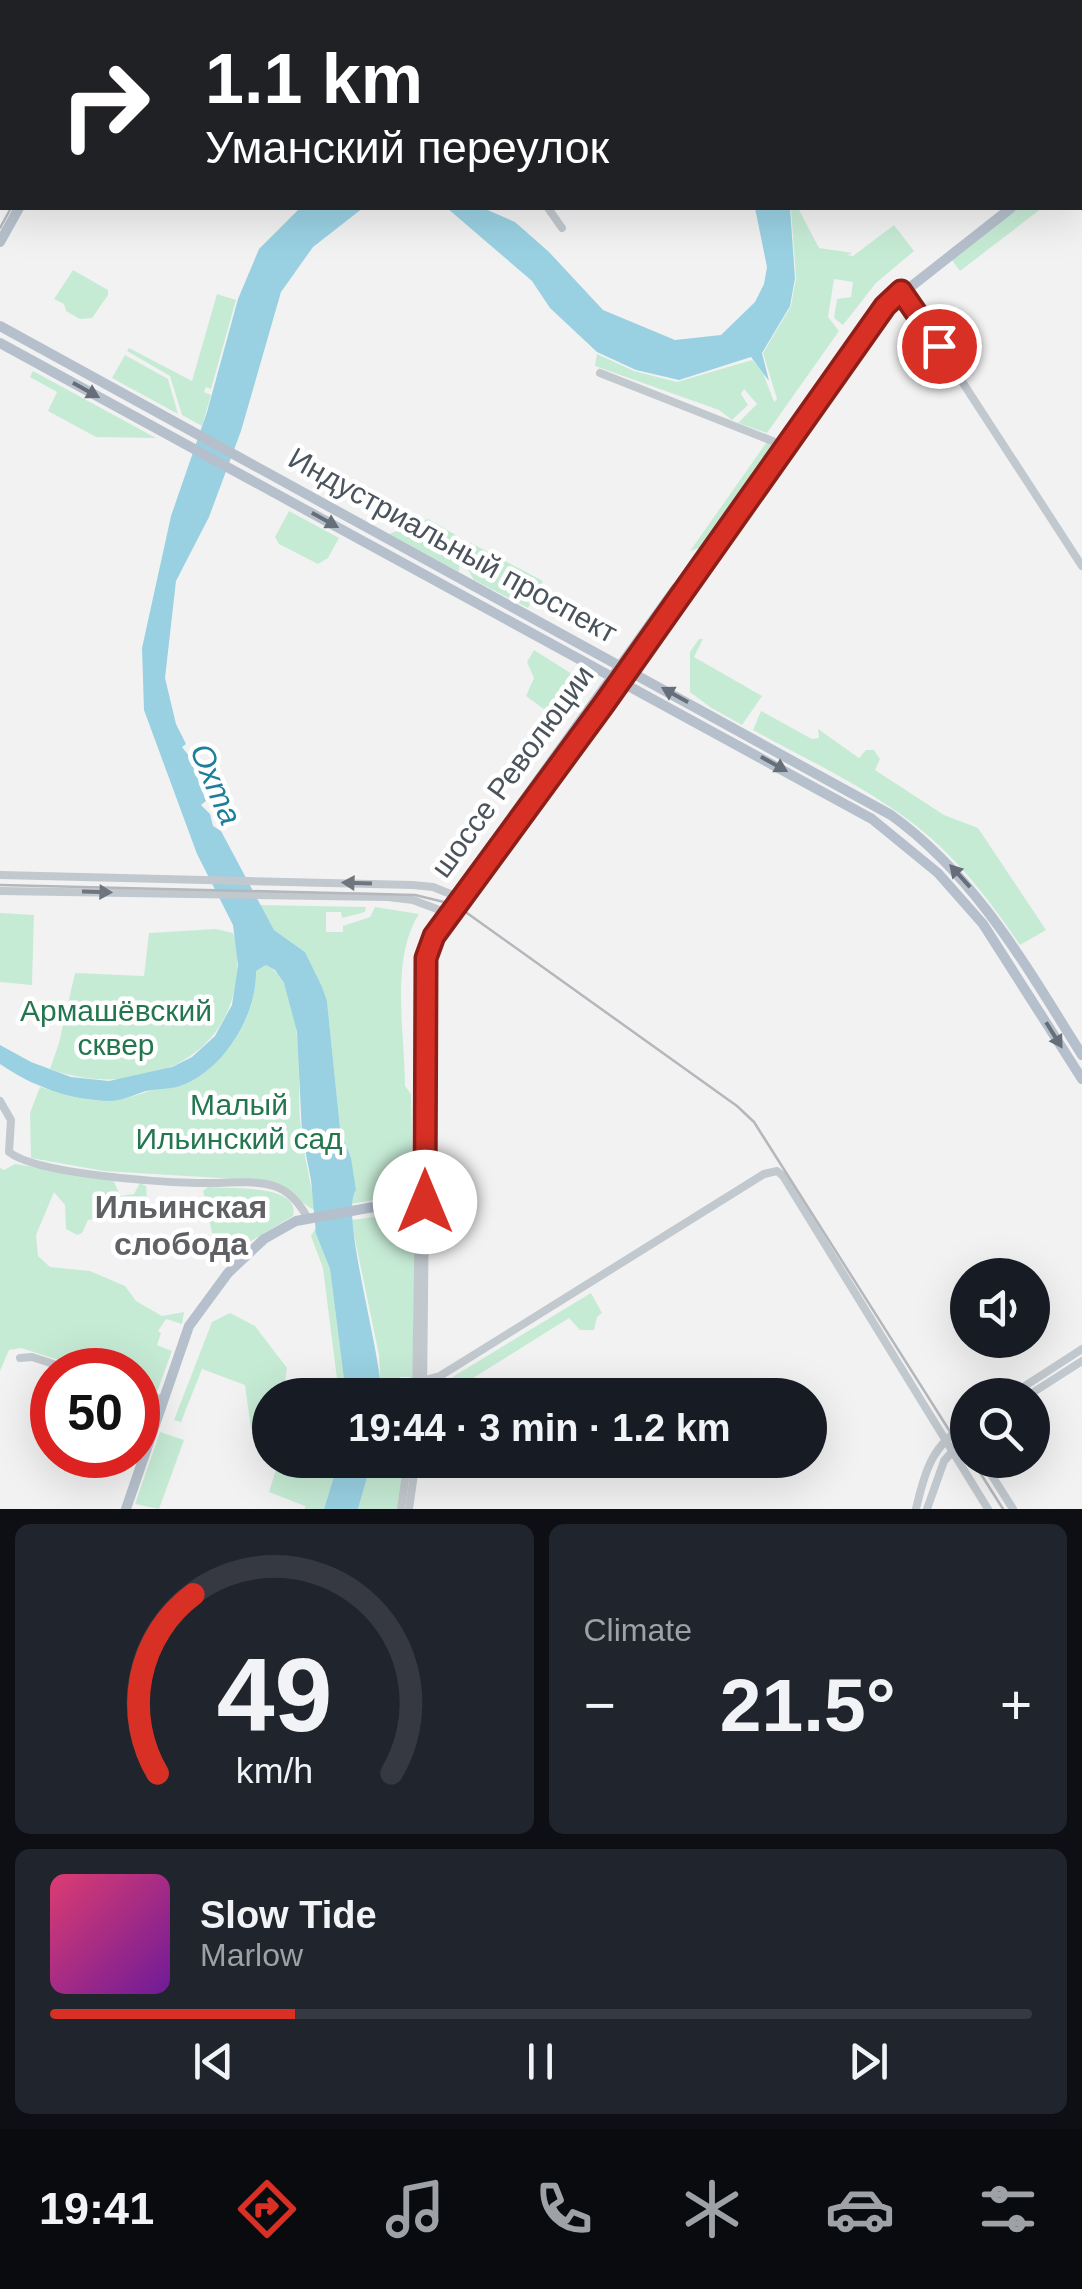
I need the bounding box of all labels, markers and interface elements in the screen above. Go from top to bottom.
icon: right [40,40,170,170]
text: 1.1 km [205,40,423,118]
text: Уманский переулок [205,122,609,173]
pin [897,304,982,389]
icon: arrive [912,319,967,374]
one-way arrow [71,381,100,398]
street label: Индустриальный проспект [283,441,623,649]
one-way arrow [310,511,339,528]
street label: шоссе Революции [424,659,600,883]
one-way arrow [661,686,689,704]
water label: Охта [183,738,249,830]
one-way arrow [760,755,789,772]
one-way arrow [949,864,971,889]
one-way arrow [341,875,373,891]
one-way arrow [82,885,114,901]
park label: Армашёвский сквер [20,994,212,1061]
one-way arrow [1045,1021,1063,1049]
park label: Малый Ильинский сад [135,1088,343,1155]
position arrow [373,1150,477,1254]
district label: Ильинская слобода [95,1189,267,1262]
map controls [950,1258,1050,1478]
button: sound [950,1258,1050,1358]
speed limit sign: 50 [30,1348,160,1478]
button: search [950,1378,1050,1478]
text: 19:44 · 3 min · 1.2 km [348,1407,731,1449]
text: Climate [584,1612,692,1648]
text: 49 [216,1637,332,1753]
text: 21.5° [720,1663,896,1747]
text: − [584,1674,616,1736]
text: + [1000,1674,1032,1736]
text: km/h [236,1751,313,1791]
text: Slow Tide [200,1894,377,1936]
text: Marlow [200,1937,303,1973]
icon: previous [186,2034,241,2089]
icon: pause [513,2034,568,2089]
icon: next [841,2034,896,2089]
icon: directions [232,2174,302,2244]
icon: music [380,2174,450,2244]
icon: phone [529,2174,599,2244]
icon: climate [677,2174,747,2244]
icon: car [825,2174,895,2244]
icon: filters [973,2174,1043,2244]
text: 19:41 [39,2183,154,2234]

